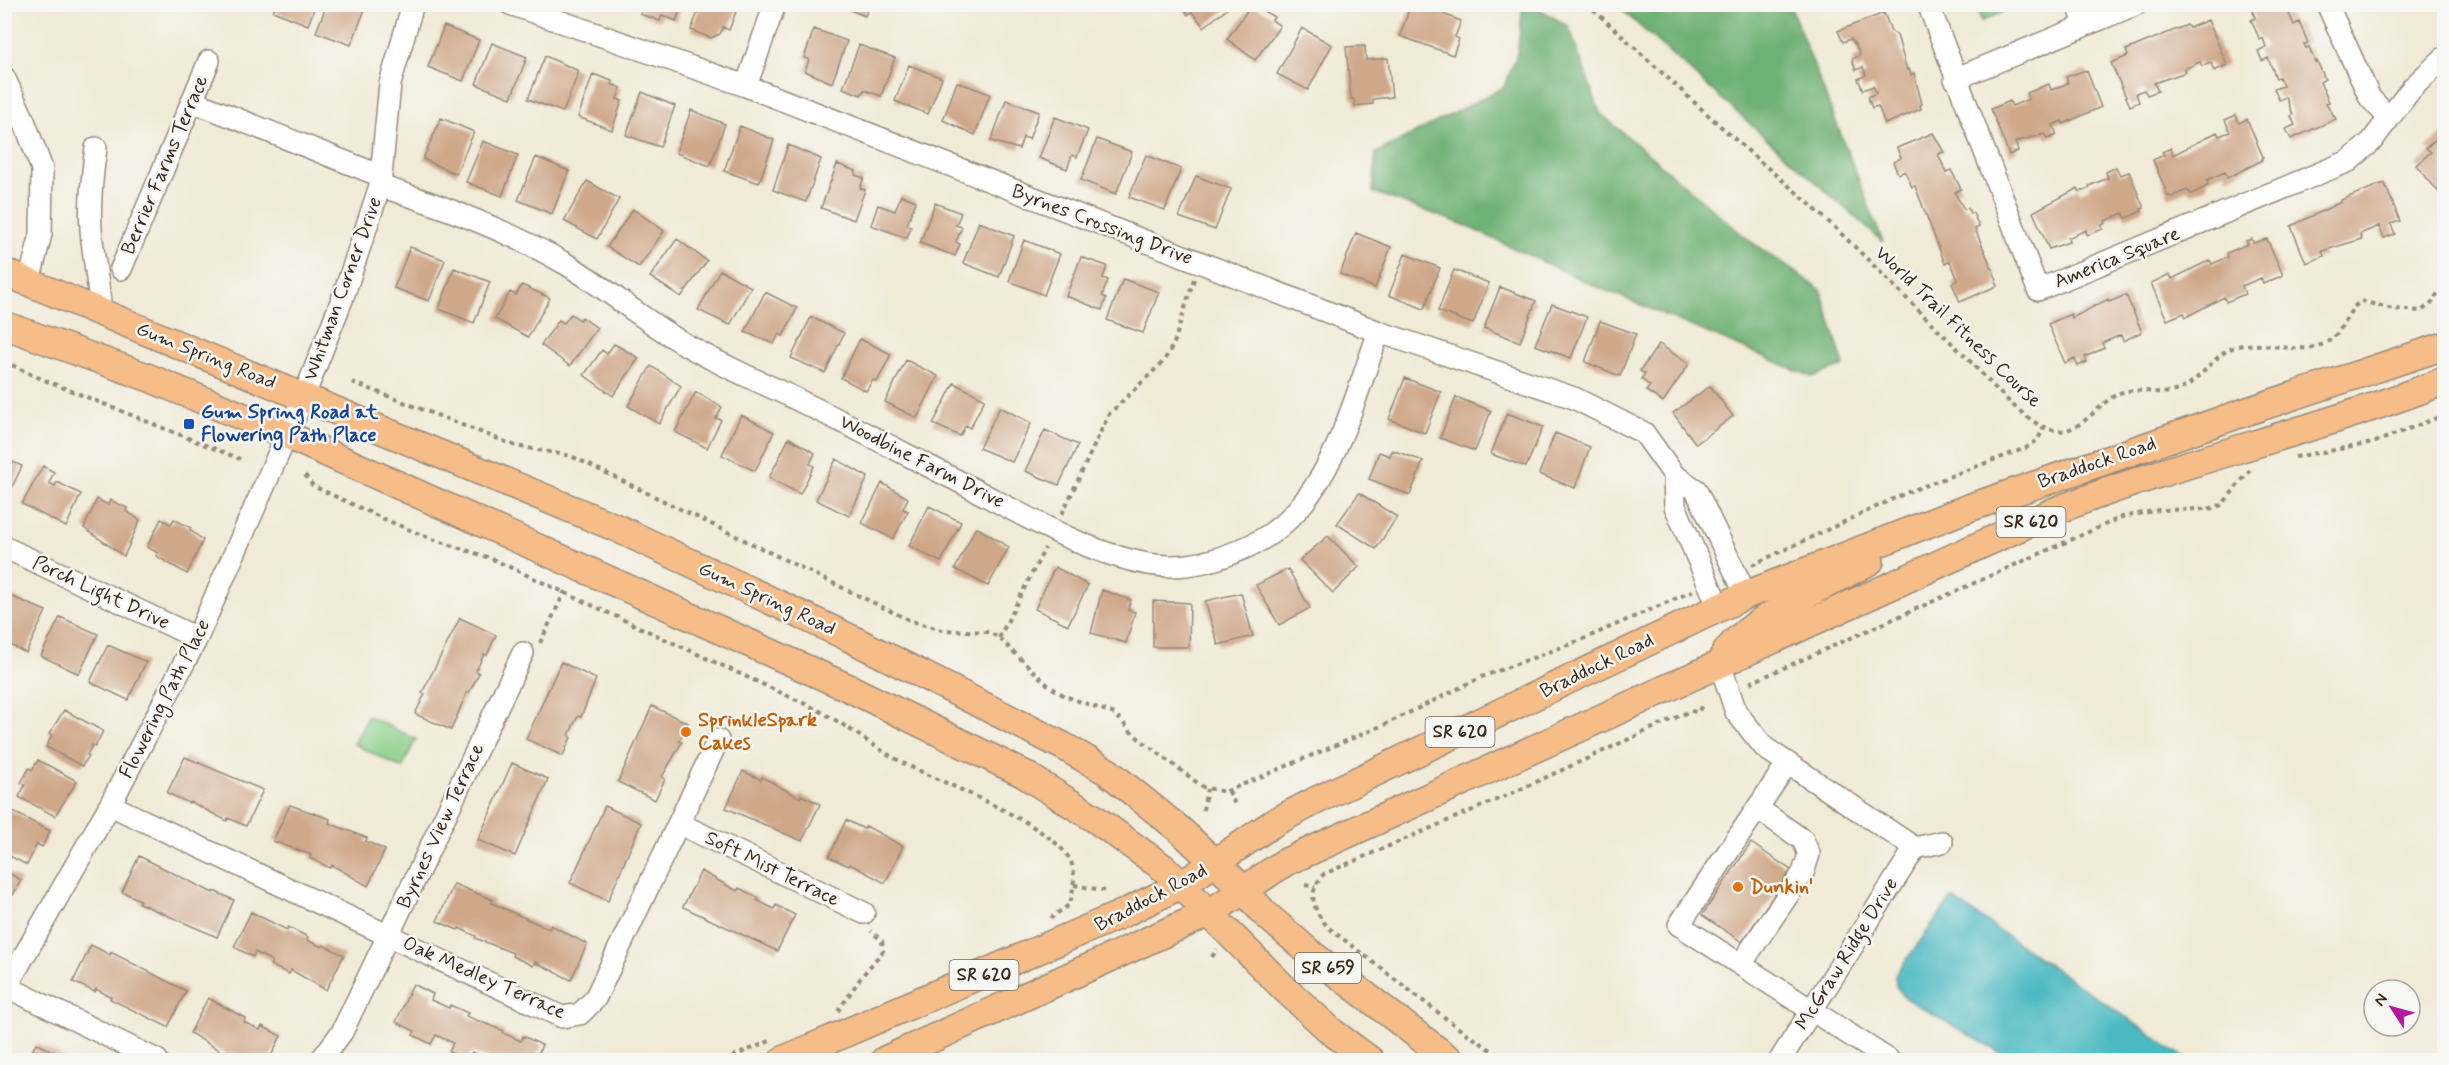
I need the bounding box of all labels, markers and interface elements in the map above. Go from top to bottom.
street label: Berrier Farms Terrace [115,71,215,259]
street label: Byrnes Crossing Drive [1008,178,1196,272]
street label: Whitman Corner Drive [297,193,389,385]
street label: America Square [2050,220,2184,295]
street label: World Trail Fitness Course [1869,240,2047,414]
street label: Gum Spring Road [132,316,280,396]
place label: Gum Spring Road at Flowering Path Place [201,399,379,451]
street label: Woodbine Farm Drive [835,409,1009,515]
marker: Gum Spring Road at Flowering Path Place [182,417,196,431]
street label: Braddock Road [2034,430,2160,496]
road number: SR 620 [1996,507,2066,537]
street label: Porch Light Drive [27,549,174,638]
street label: Gum Spring Road [694,555,840,643]
street label: Flowering Path Place [113,615,218,784]
street label: Braddock Road [1536,627,1658,705]
place label: SprinkleSpark Cakes [698,707,817,757]
road number: SR 620 [1426,717,1494,747]
marker: SprinkleSpark Cakes [679,725,693,739]
street label: Byrnes View Terrace [391,739,491,913]
street label: Soft Mist Terrace [700,825,844,913]
street label: Braddock Road [1090,857,1212,939]
street label: McGraw Ridge Drive [1789,873,1907,1036]
place label: Dunkin' [1750,874,1813,901]
marker: Dunkin' [1731,880,1745,894]
street label: Oak Medley Terrace [398,930,570,1026]
road number: SR 659 [1295,953,1361,983]
road number: SR 620 [950,960,1018,990]
north arrow [2362,978,2422,1038]
text: N [2369,990,2393,1011]

